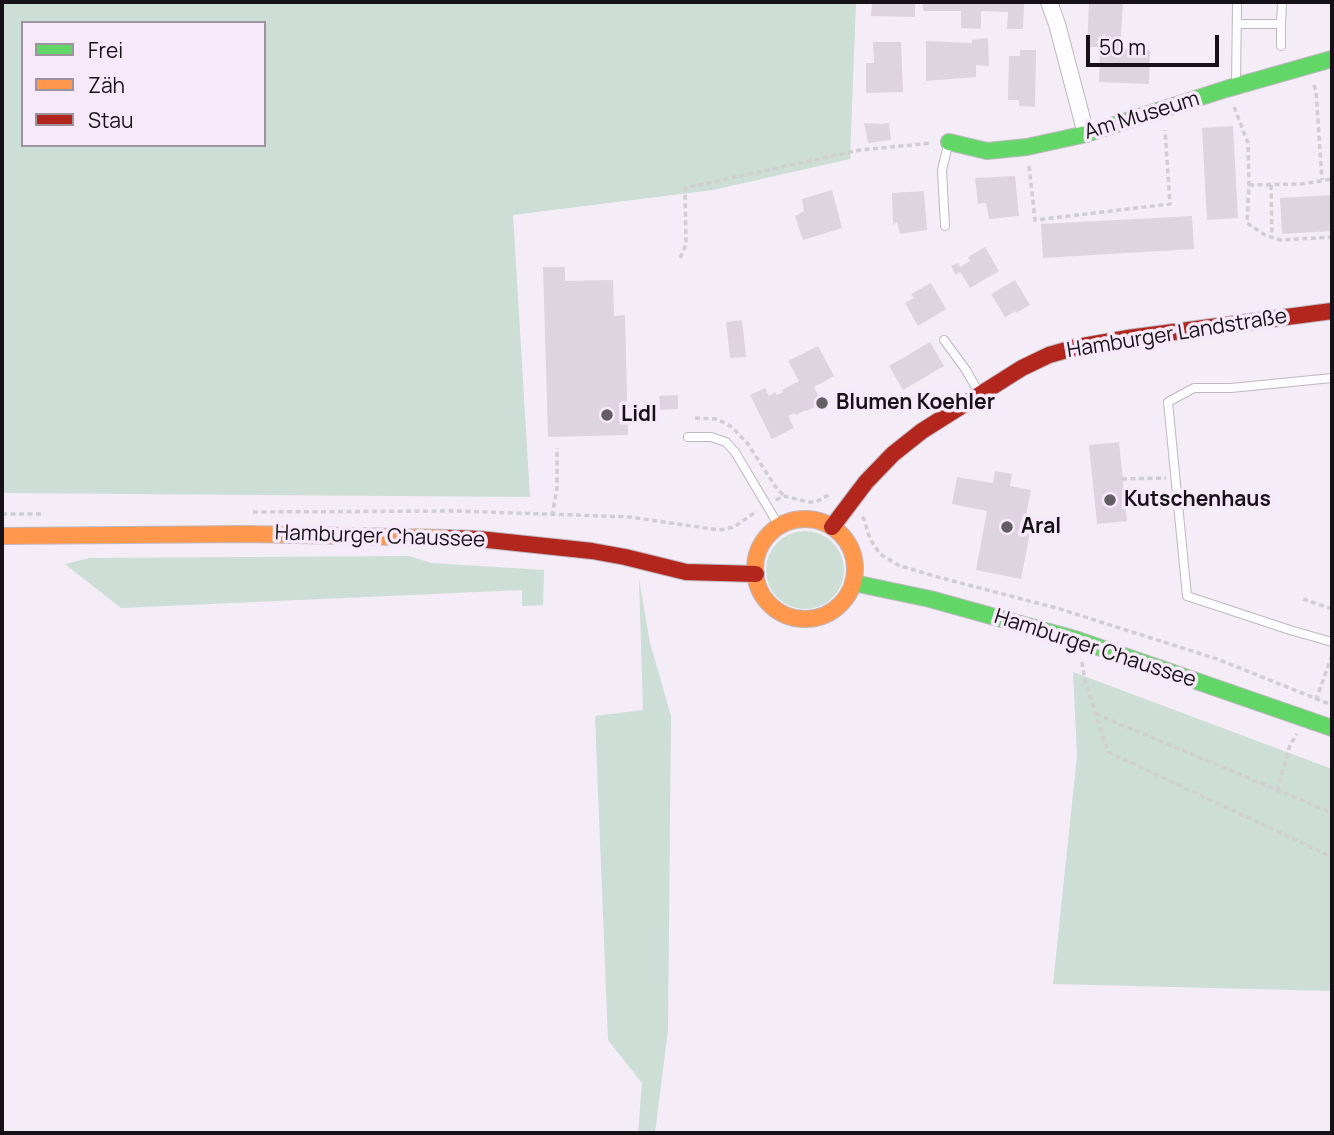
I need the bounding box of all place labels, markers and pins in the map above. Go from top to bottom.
place label: Blumen Koehler [836,390,995,416]
marker: Blumen Koehler [814,395,830,411]
place label: Lidl [621,402,657,428]
marker: Lidl [599,407,615,423]
place label: Kutschenhaus [1124,487,1271,513]
marker: Kutschenhaus [1102,492,1118,508]
place label: Aral [1021,514,1061,540]
marker: Aral [999,519,1015,535]

